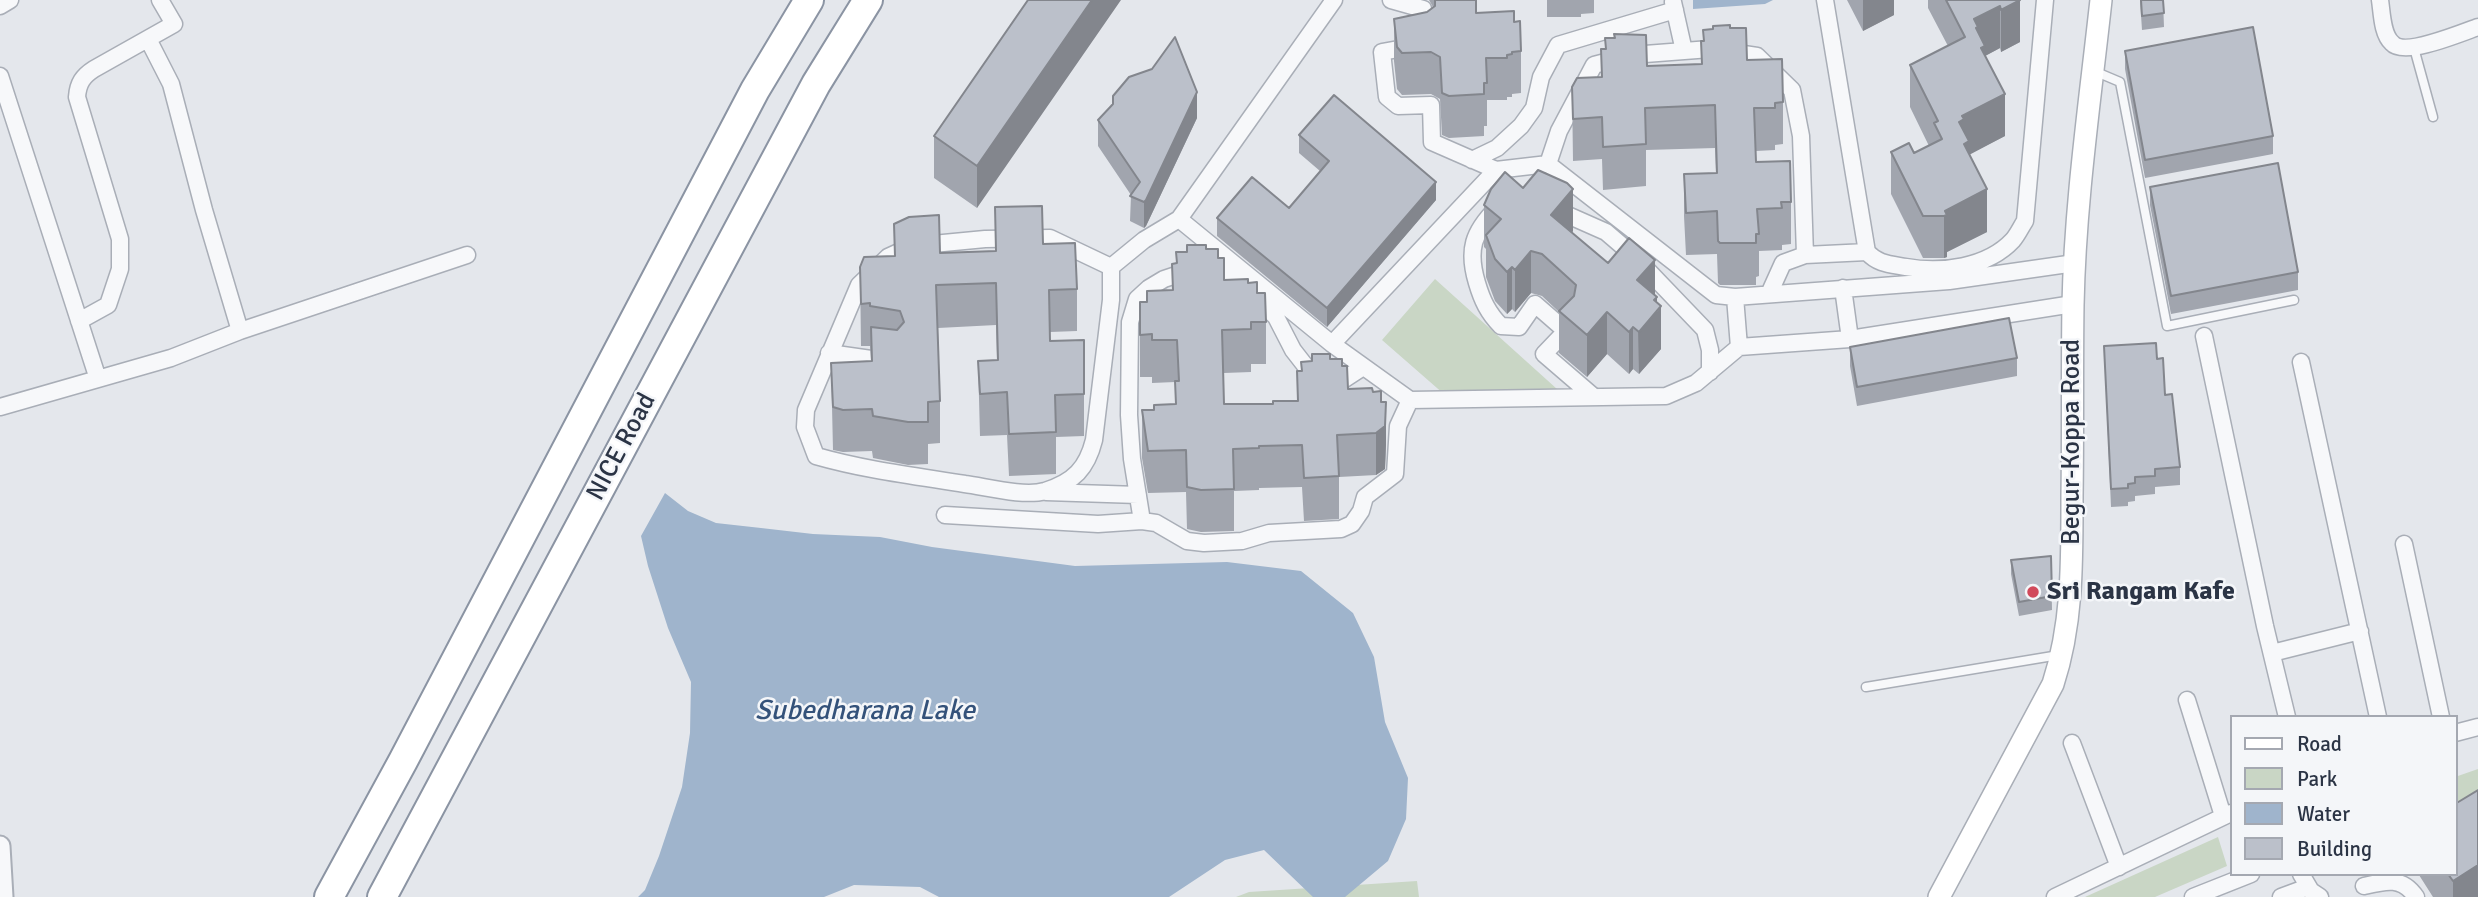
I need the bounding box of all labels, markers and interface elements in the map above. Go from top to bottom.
street label: Begur-Koppa Road [2056,339,2088,545]
street label: NICE Road [581,388,663,506]
place label: Sri Rangam Kafe [2047,576,2235,608]
marker: Sri Rangam Kafe [2025,584,2041,600]
water label: Subedharana Lake [755,695,975,729]
legend [2230,715,2457,876]
text: Road [2297,731,2342,757]
text: Park [2297,766,2337,792]
text: Water [2297,801,2350,827]
text: Building [2297,836,2372,862]

